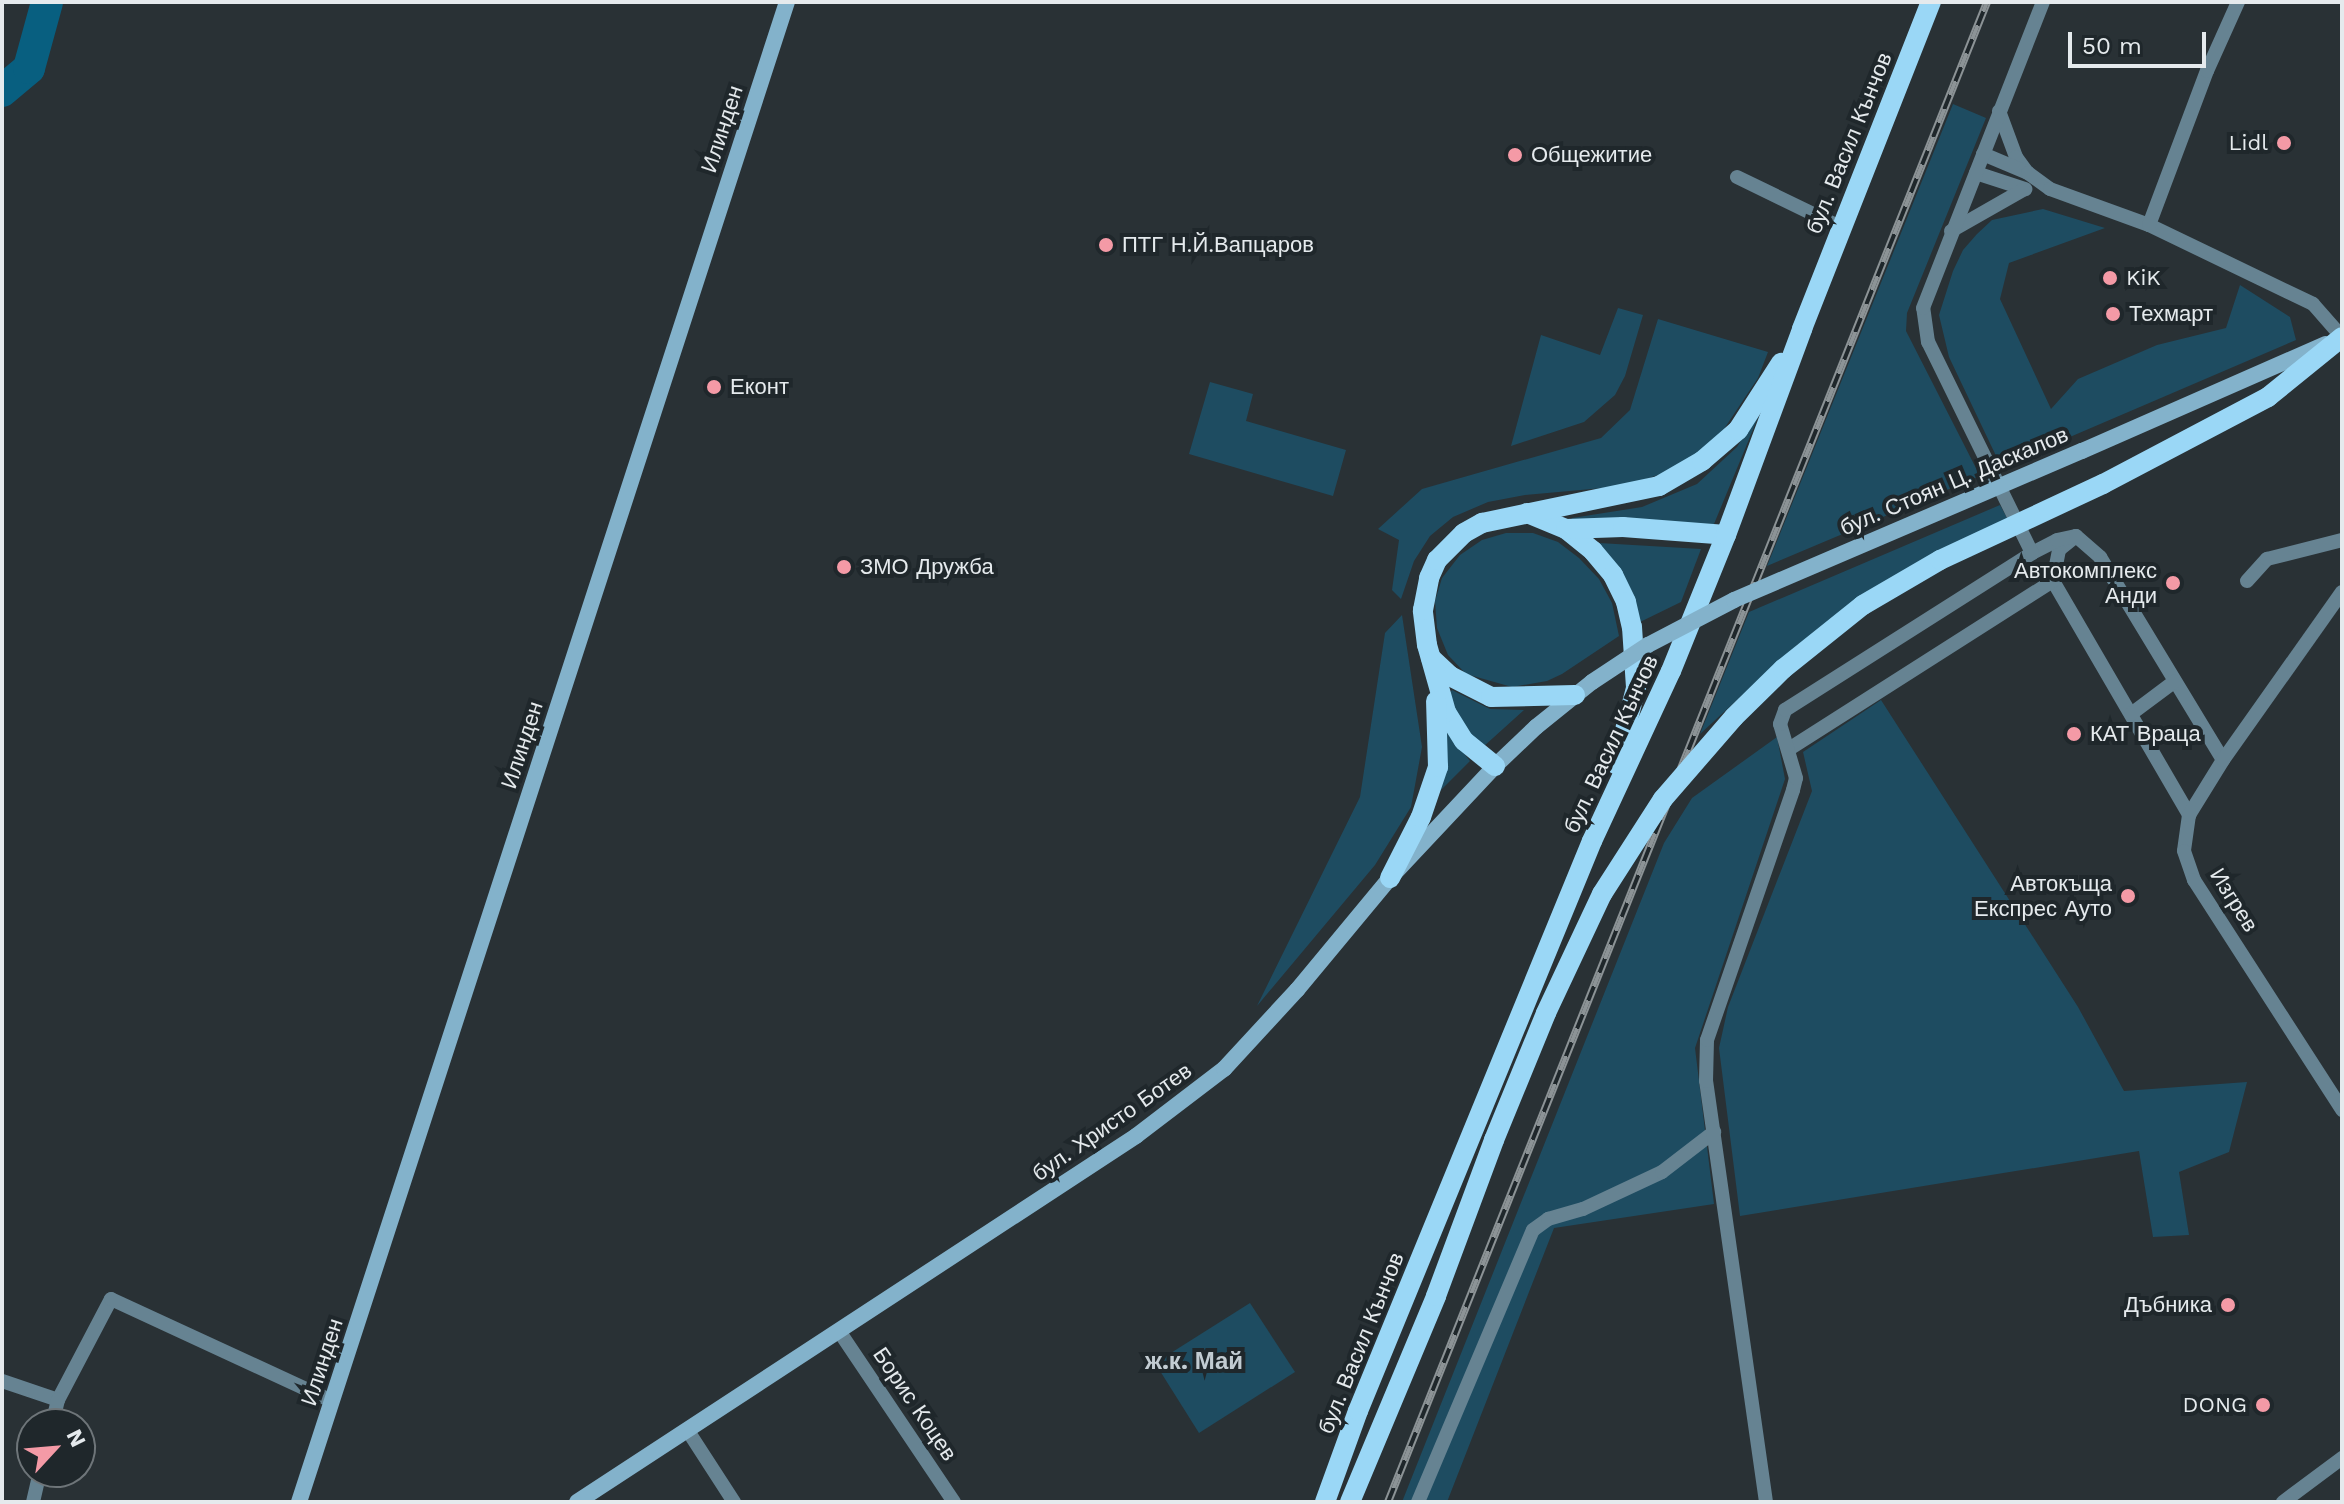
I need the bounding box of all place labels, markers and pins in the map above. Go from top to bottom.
place label: Lidl [2228,130,2268,156]
marker: Lidl [2275,134,2293,152]
place label: Общежитие [1531,142,1652,168]
marker: Общежитие [1506,146,1524,164]
place label: ПТГ Н.Й.Вапцаров [1122,232,1314,258]
marker: ПТГ Н.Й.Вапцаров [1097,236,1115,254]
place label: KiK [2126,265,2161,291]
marker: KiK [2101,269,2119,287]
place label: Техмарт [2129,301,2213,327]
marker: Техмарт [2104,305,2122,323]
place label: Еконт [730,374,789,400]
marker: Еконт [705,378,723,396]
place label: ЗМО Дружба [860,554,994,580]
place label: Автокомплекс Анди [2014,557,2157,608]
marker: ЗМО Дружба [835,558,853,576]
marker: Автокомплекс Анди [2164,574,2182,592]
place label: КАТ Враца [2090,721,2201,747]
marker: КАТ Враца [2065,725,2083,743]
place label: Автокъща Експрес Ауто [1974,870,2112,922]
marker: Автокъща Експрес Ауто [2119,887,2137,905]
place label: Дъбника [2124,1292,2212,1318]
marker: Дъбника [2219,1296,2237,1314]
place label: DONG [2183,1392,2247,1418]
marker: DONG [2254,1396,2272,1414]

